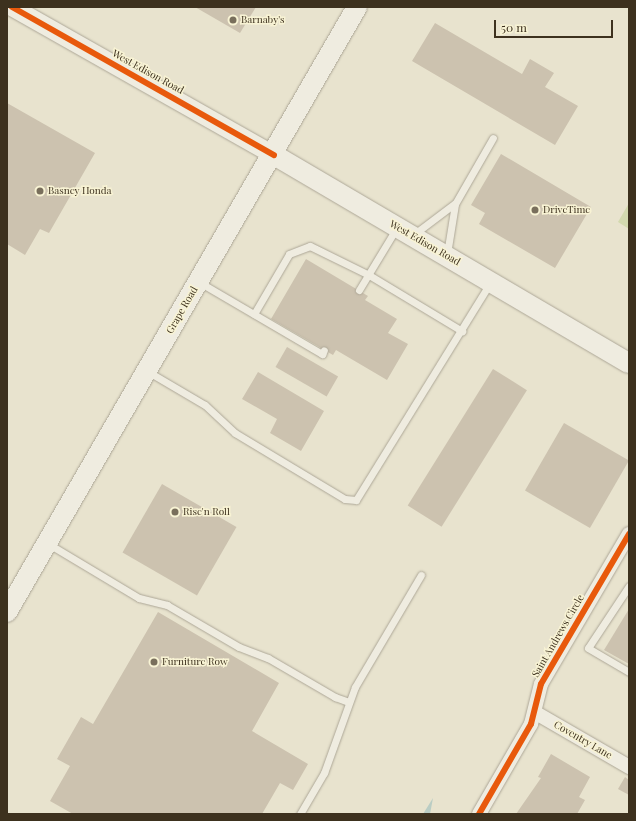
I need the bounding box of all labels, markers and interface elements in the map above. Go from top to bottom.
scale bar [496,12,615,38]
place label: Barnaby's [241,14,285,26]
marker: Barnaby's [228,15,238,25]
text: 50 m [501,19,527,35]
street label: West Edison Road [110,47,186,97]
place label: Basney Honda [48,185,112,197]
marker: Basney Honda [35,186,45,196]
place label: DriveTime [543,204,590,216]
marker: DriveTime [530,205,540,215]
street label: West Edison Road [387,218,463,268]
street label: Grape Road [164,284,200,336]
place label: Rise'n Roll [183,506,230,518]
marker: Rise'n Roll [170,507,180,517]
street label: Saint Andrews Circle [529,592,587,680]
place label: Furniture Row [162,656,228,668]
marker: Furniture Row [149,657,159,667]
street label: Coventry Lane [552,718,614,762]

